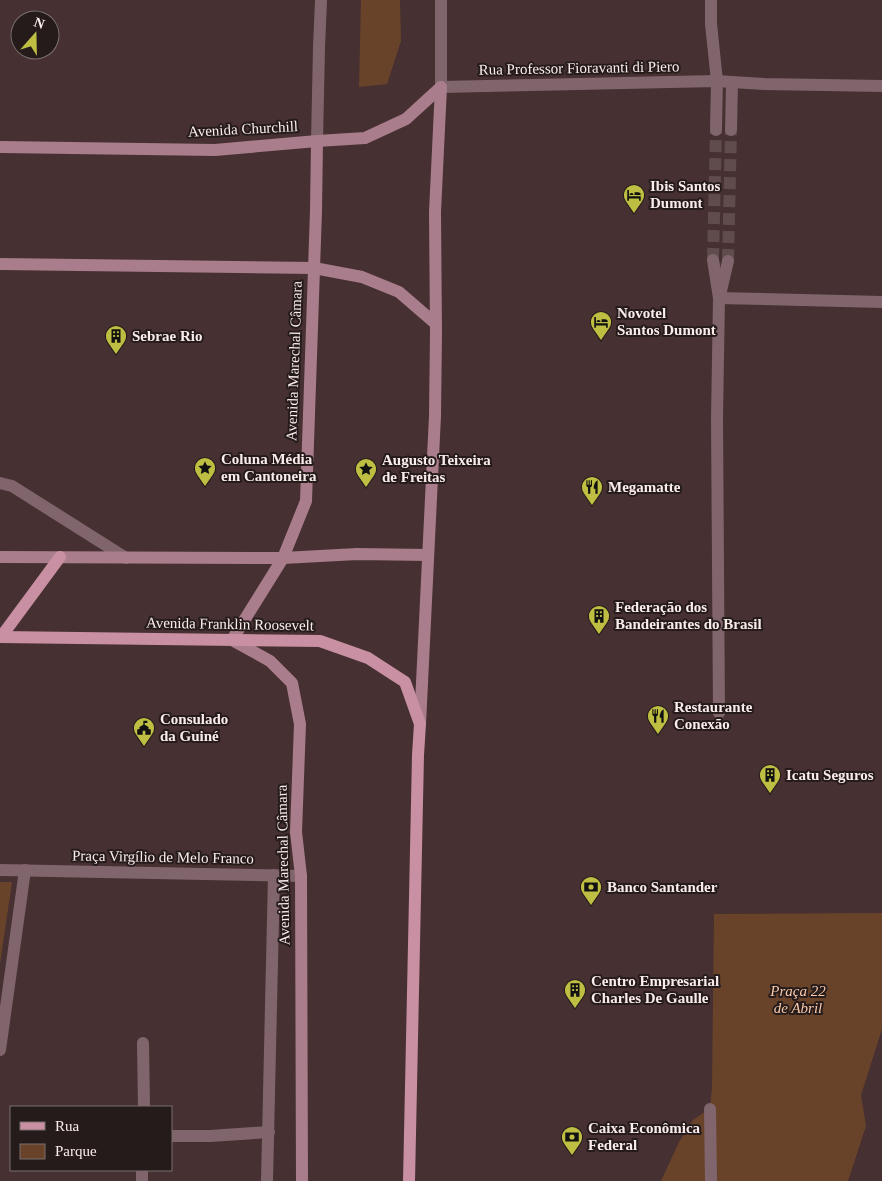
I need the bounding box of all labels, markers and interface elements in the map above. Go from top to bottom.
north arrow [10,10,60,60]
text: N [32,14,47,32]
street label: Rua Professor Fioravanti di Piero [478,58,680,78]
street label: Avenida Churchill [188,118,298,140]
place label: Ibis Santos Dumont [650,178,721,211]
hotel icon: Ibis Santos Dumont [622,183,646,214]
street label: Avenida Marechal Câmara [283,280,305,441]
place label: Novotel Santos Dumont [617,305,716,338]
hotel icon: Novotel Santos Dumont [589,310,613,341]
building icon: Sebrae Rio [104,324,128,355]
place label: Sebrae Rio [132,328,202,344]
place label: Coluna Média em Cantoneira [221,451,317,484]
place label: Augusto Teixeira de Freitas [382,452,491,485]
place icon: Coluna Média em Cantoneira [193,456,217,487]
place icon: Augusto Teixeira de Freitas [354,457,378,488]
restaurant icon: Megamatte [580,475,604,506]
place label: Megamatte [608,479,681,495]
place label: Federação dos Bandeirantes do Brasil [615,599,762,632]
building icon: Federação dos Bandeirantes do Brasil [587,604,611,635]
street label: Avenida Franklin Roosevelt [146,615,315,633]
place label: Restaurante Conexão [674,699,753,732]
restaurant icon: Restaurante Conexão [646,704,670,735]
place label: Consulado da Guiné [160,711,228,744]
public building icon: Consulado da Guiné [132,716,156,747]
building icon: Icatu Seguros [758,763,782,794]
place label: Icatu Seguros [786,767,874,783]
street label: Avenida Marechal Câmara [274,784,292,945]
street label: Praça Virgílio de Melo Franco [72,847,254,867]
bank icon: Banco Santander [579,875,603,906]
place label: Banco Santander [607,879,718,895]
place label: Centro Empresarial Charles De Gaulle [591,973,719,1006]
building icon: Centro Empresarial Charles De Gaulle [563,978,587,1009]
park label: Praça 22 de Abril [769,983,826,1016]
legend [10,1106,172,1171]
text: Rua [55,1118,80,1134]
place label: Caixa Econômica Federal [588,1120,701,1153]
bank icon: Caixa Econômica Federal [560,1125,584,1156]
text: Parque [55,1143,97,1159]

